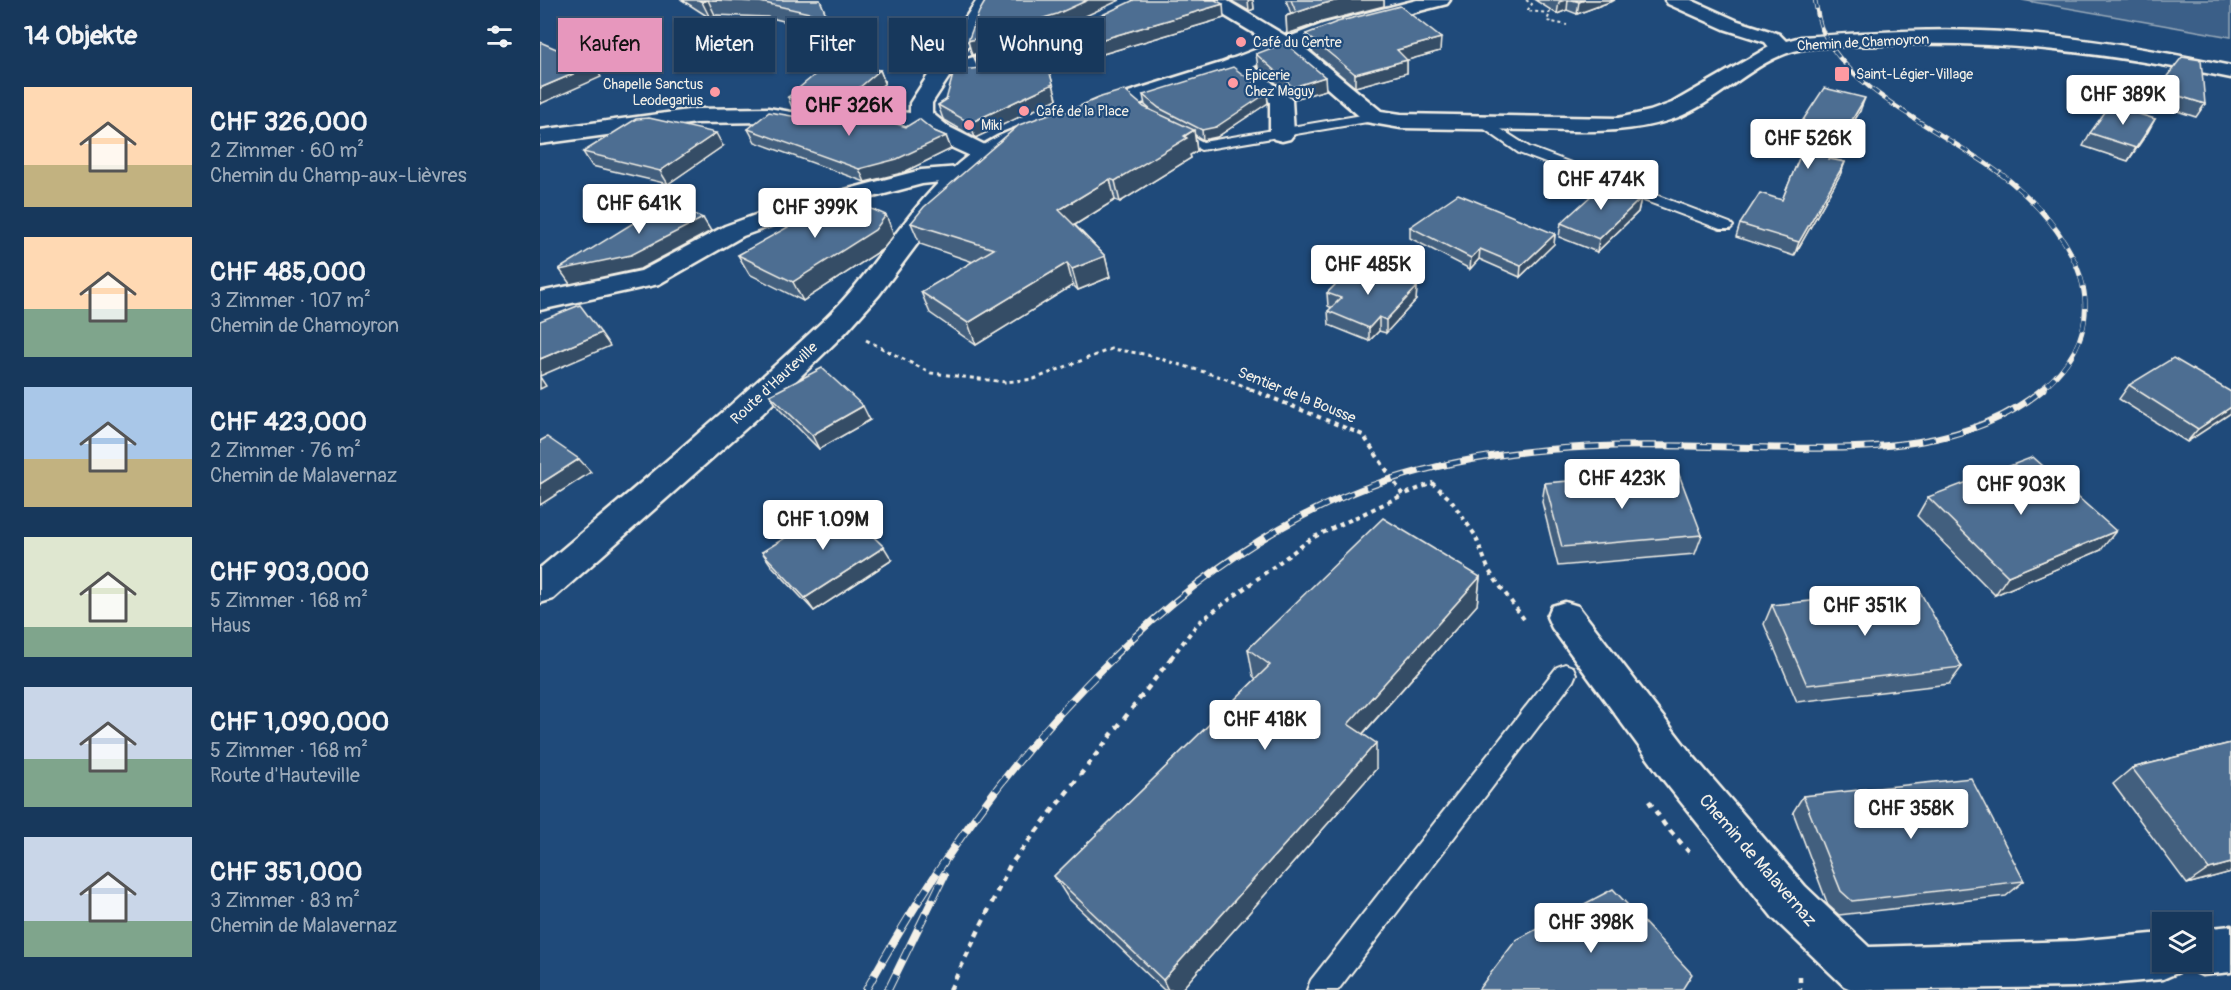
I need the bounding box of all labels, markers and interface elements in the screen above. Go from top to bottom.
chip: Kaufen [558,18,662,72]
chip: Mieten [674,18,775,72]
chip: Filter [787,18,877,72]
chip: Neu [889,18,966,72]
chip: Wohnung [978,18,1104,72]
text: 14 Objekte [24,20,137,52]
icon: filters [483,20,516,53]
street label: Chemin de Chamoyron [1797,31,1930,54]
place label: Café du Centre [1253,34,1342,51]
marker: Café du Centre [1234,35,1248,49]
marker: Saint-Légier-Village [1833,65,1851,83]
place label: Saint-Légier-Village [1856,66,1973,83]
place label: Epicerie Chez Maguy [1245,67,1314,100]
pin: CHF 389K [2061,75,2185,126]
place label: Chapelle Sanctus Leodegarius [603,76,704,109]
marker: Epicerie Chez Maguy [1226,76,1240,90]
text: CHF 389K [2081,82,2165,107]
marker: Chapelle Sanctus Leodegarius [708,85,722,99]
pin: CHF 326K [787,86,911,137]
text: CHF 326K [805,93,893,118]
place label: Café de la Place [1036,103,1129,120]
marker: Café de la Place [1017,104,1031,118]
text: CHF 326,000 [210,106,368,138]
icon: home [72,111,144,183]
place label: Miki [981,117,1002,134]
marker: Miki [962,118,976,132]
pin: CHF 526K [1746,119,1870,170]
text: CHF 526K [1764,126,1852,151]
text: 2 Zimmer · 60 m² [210,138,364,163]
pin: CHF 474K [1539,160,1663,211]
text: Chemin du Champ-aux-Lièvres [210,163,467,188]
text: CHF 474K [1557,167,1645,192]
pin: CHF 641K [577,184,701,235]
pin: CHF 399K [753,188,877,239]
text: CHF 641K [597,191,681,216]
text: CHF 399K [772,195,858,220]
pin: CHF 485K [1306,245,1430,296]
text: CHF 485K [1325,252,1411,277]
text: CHF 485,000 [210,256,366,288]
icon: home [72,261,144,333]
text: 3 Zimmer · 107 m² [210,288,371,313]
text: Chemin de Chamoyron [210,313,399,338]
street label: Route d'Hauteville [727,338,822,429]
street label: Sentier de la Bousse [1235,363,1359,428]
text: CHF 423,000 [210,406,367,438]
icon: home [72,411,144,483]
text: 2 Zimmer · 76 m² [210,438,361,463]
pin: CHF 423K [1560,459,1684,510]
text: Chemin de Malavernaz [210,463,397,488]
pin: CHF 903K [1959,465,2083,516]
text: CHF 423K [1579,466,1665,491]
text: CHF 903K [1977,472,2065,497]
pin: CHF 1.09M [754,500,892,551]
text: CHF 1.09M [777,507,869,532]
text: CHF 903,000 [210,556,369,588]
icon: home [72,561,144,633]
pin: CHF 351K [1803,586,1927,637]
text: 5 Zimmer · 168 m² [210,588,368,613]
text: CHF 351K [1823,593,1907,618]
text: Haus [210,613,251,638]
pin: CHF 418K [1203,700,1327,751]
text: CHF 1,090,000 [210,706,389,738]
text: CHF 418K [1224,707,1306,732]
icon: home [72,711,144,783]
text: 5 Zimmer · 168 m² [210,738,368,763]
text: Route d'Hauteville [210,763,360,788]
street label: Chemin de Malavernaz [1694,789,1822,931]
pin: CHF 358K [1849,789,1973,840]
text: CHF 358K [1868,796,1954,821]
text: CHF 351,000 [210,856,362,888]
icon: home [72,861,144,933]
text: 3 Zimmer · 83 m² [210,888,360,913]
pin: CHF 398K [1529,903,1653,954]
text: CHF 398K [1549,910,1633,935]
map controls [2152,912,2212,972]
button: layers [2152,912,2212,972]
text: Chemin de Malavernaz [210,913,397,938]

